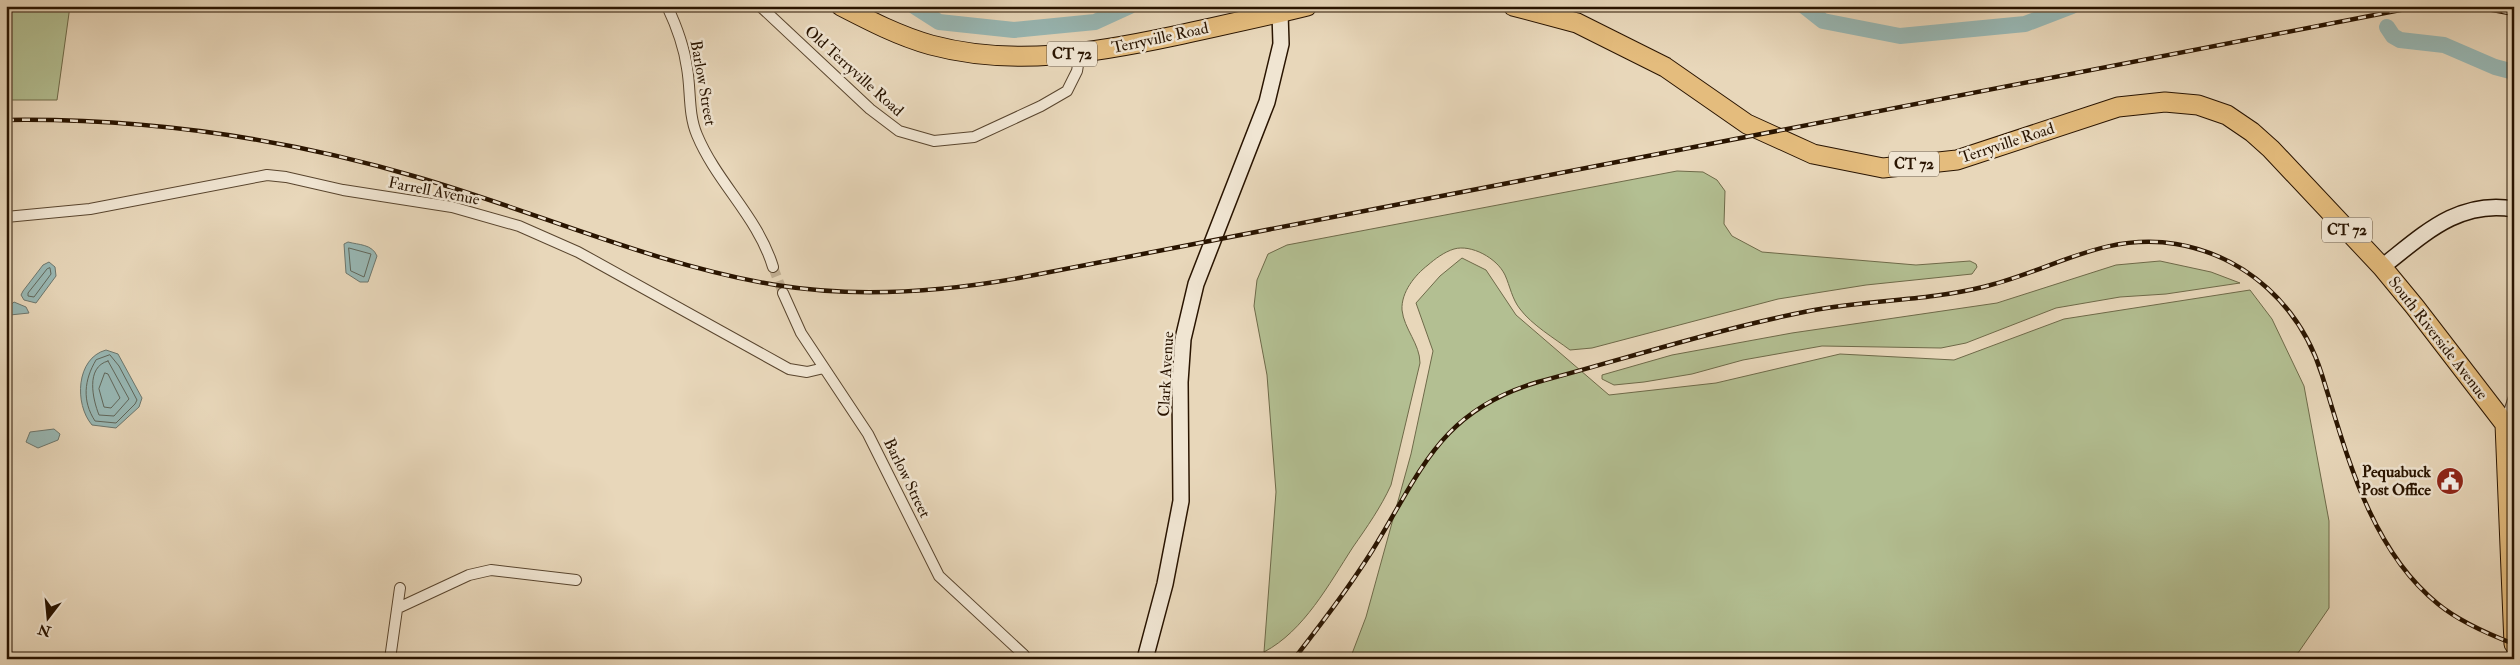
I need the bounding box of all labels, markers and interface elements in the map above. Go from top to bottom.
street label: Terryville Road [1110,18,1210,58]
street label: Old Terryville Road [800,21,908,121]
street label: Barlow Street [686,39,720,127]
road number: CT 72 [1047,42,1097,66]
street label: Terryville Road [1957,118,2057,168]
road number: CT 72 [1889,152,1939,176]
street label: Farrell Avenue [387,172,482,210]
road number: CT 72 [2322,218,2372,242]
street label: South Riverside Avenue [2384,272,2492,404]
street label: Clark Avenue [1154,330,1178,417]
street label: Barlow Street [879,435,935,521]
place label: Pequabuck Post Office [2361,462,2431,500]
public building icon: Pequabuck Post Office [2435,466,2465,496]
north arrow [22,592,72,642]
text: N [36,620,54,640]

